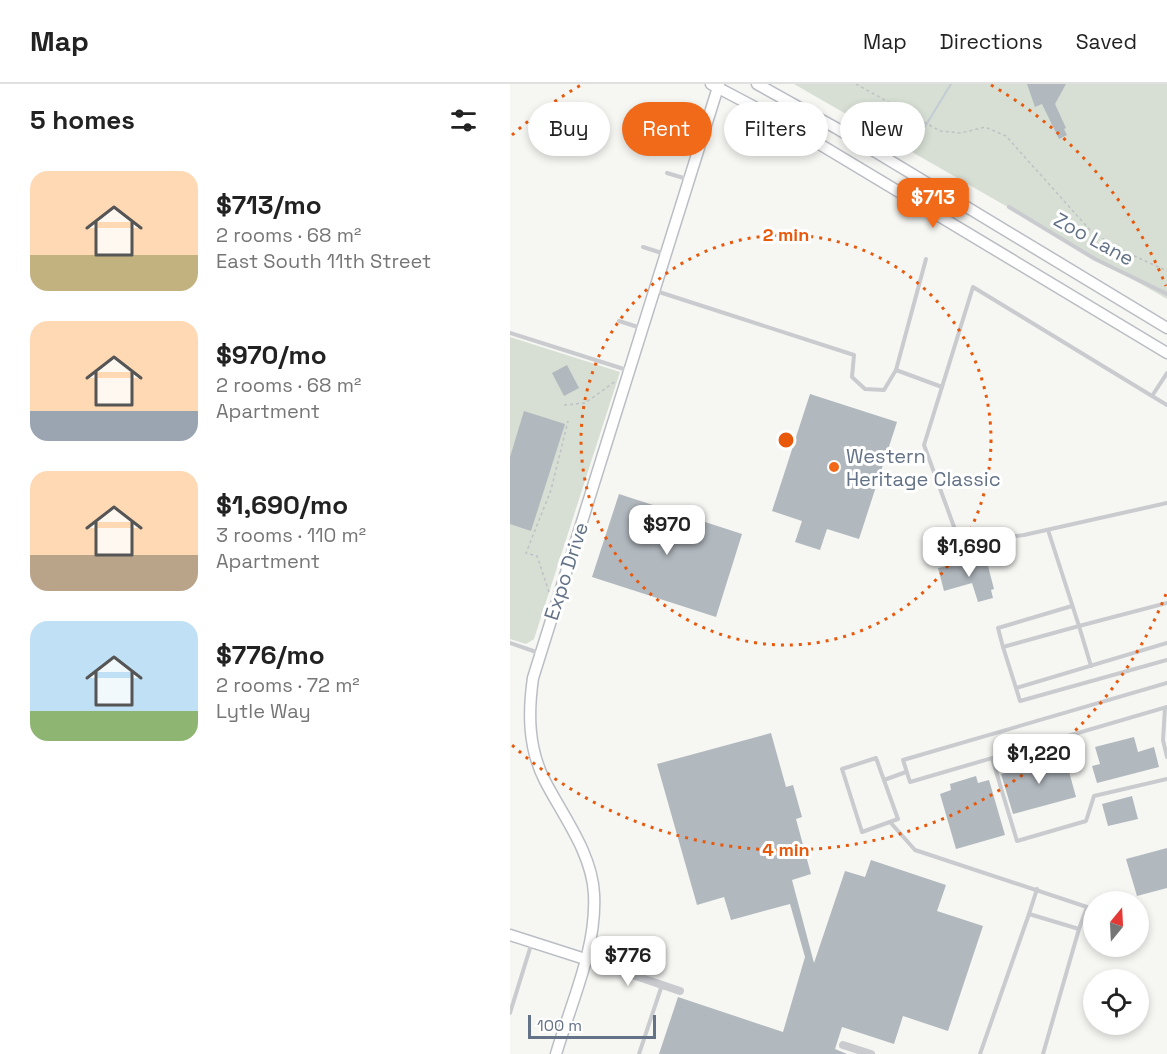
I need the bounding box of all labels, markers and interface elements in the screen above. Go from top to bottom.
text: Map [30,23,89,59]
text: Map [863,28,907,55]
text: Directions [940,28,1043,55]
text: Saved [1076,28,1137,55]
chip: Buy [528,102,610,156]
chip: Rent [622,102,712,156]
chip: Filters [724,102,828,156]
chip: New [840,102,925,156]
text: 5 homes [30,103,135,137]
icon: filters [447,104,480,137]
pin: $713 [897,178,969,229]
text: $713 [911,184,955,210]
text: $713/mo [216,188,322,222]
icon: home [78,195,150,267]
street label: Zoo Lane [1049,206,1139,272]
text: 2 rooms · 68 m² [216,222,361,248]
text: 2 min [763,223,809,246]
text: East South 11th Street [216,248,431,274]
text: $970/mo [216,338,327,372]
icon: home [78,345,150,417]
text: 2 rooms · 68 m² [216,372,361,398]
text: Apartment [216,398,320,424]
centre of rings [776,430,796,450]
place label: Western Heritage Classic [846,443,1001,492]
marker: Western Heritage Classic [827,460,841,474]
text: $1,690/mo [216,488,348,522]
icon: home [78,495,150,567]
pin: $970 [631,505,703,556]
text: $970 [643,511,691,537]
street label: Expo Drive [538,519,594,623]
text: 3 rooms · 110 m² [216,522,366,548]
pin: $1,690 [920,527,1018,578]
text: $1,690 [937,533,1001,559]
text: Apartment [216,548,320,574]
text: $776/mo [216,638,325,672]
icon: home [78,645,150,717]
text: 2 rooms · 72 m² [216,672,360,698]
text: Lytle Way [216,698,311,724]
pin: $1,220 [990,734,1088,785]
text: $1,220 [1007,740,1071,766]
text: 4 min [762,838,810,861]
north arrow [1083,891,1149,957]
map controls [1083,891,1149,1035]
pin: $776 [592,936,664,987]
text: $776 [605,942,651,968]
button: locate [1083,969,1149,1035]
scale bar [528,1012,656,1040]
text: 100 m [537,1015,582,1036]

